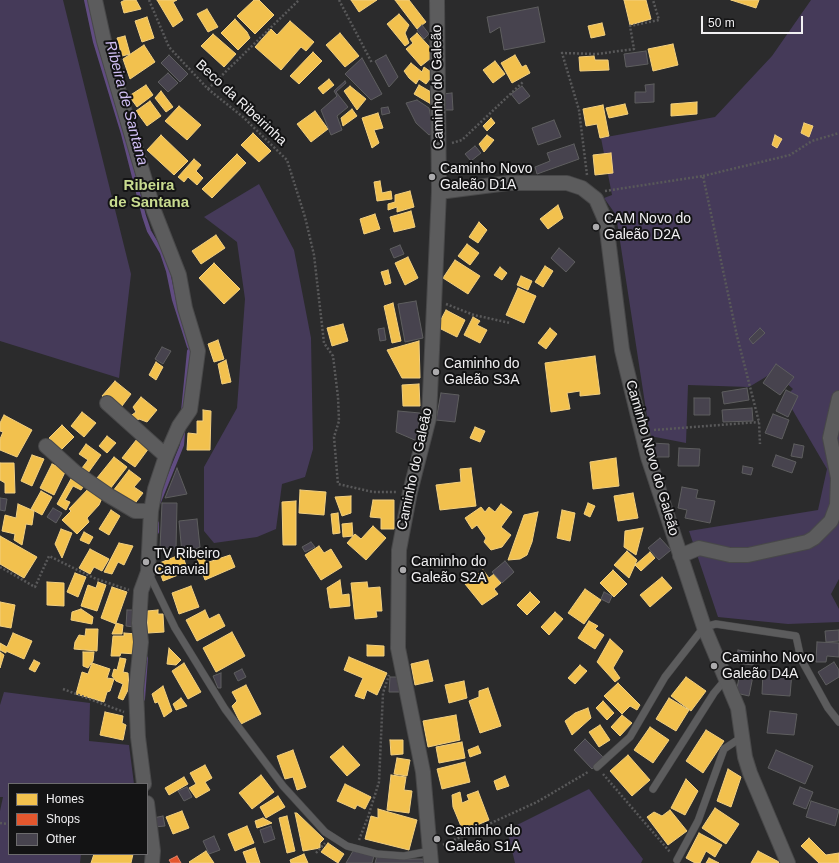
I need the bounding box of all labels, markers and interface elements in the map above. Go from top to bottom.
scale bar [703,8,805,34]
text: 50 m [708,16,735,30]
street label: Caminho do Galeão [429,25,447,149]
water label: Ribeira de Santana [101,39,151,167]
street label: Beco da Ribeirinha [192,57,290,149]
place label: Caminho Novo Galeão D1A [440,161,533,194]
marker: Caminho Novo Galeão D1A [427,172,437,182]
district label: Ribeira de Santana [109,177,189,212]
place label: CAM Novo do Galeão D2A [604,211,691,244]
marker: CAM Novo do Galeão D2A [591,222,601,232]
place label: Caminho do Galeão S3A [444,356,519,388]
marker: Caminho do Galeão S3A [431,367,441,377]
street label: Caminho Novo do Galeão [622,378,682,538]
street label: Caminho do Galeão [394,406,436,532]
place label: TV Ribeiro Canavial [154,546,220,578]
place label: Caminho do Galeão S2A [411,554,486,586]
marker: TV Ribeiro Canavial [141,557,151,567]
marker: Caminho do Galeão S2A [398,565,408,575]
place label: Caminho Novo Galeão D4A [722,650,815,682]
marker: Caminho Novo Galeão D4A [709,661,719,671]
legend [8,783,148,855]
text: Homes [46,792,84,806]
text: Shops [46,812,80,826]
place label: Caminho do Galeão S1A [445,823,520,856]
text: Other [46,832,76,846]
marker: Caminho do Galeão S1A [432,834,442,844]

